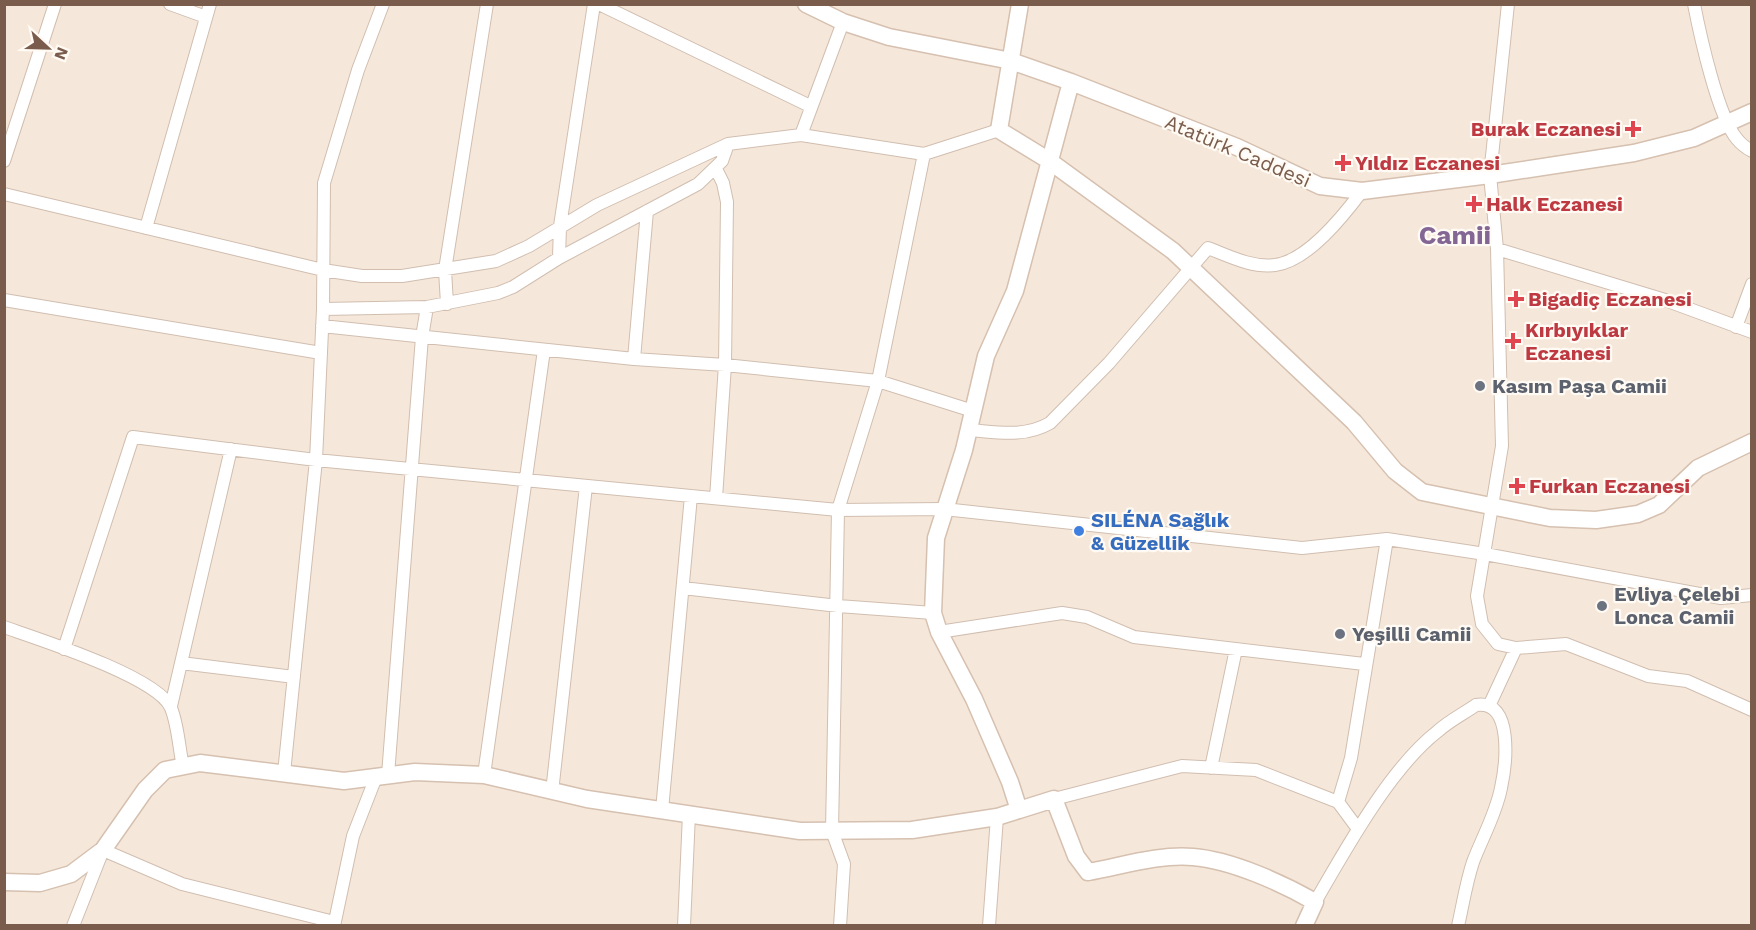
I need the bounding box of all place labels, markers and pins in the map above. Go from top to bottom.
place label: Burak Eczanesi [1471,117,1621,141]
marker: Burak Eczanesi [1626,122,1640,136]
place label: Yıldız Eczanesi [1355,151,1500,175]
marker: Yıldız Eczanesi [1336,156,1350,170]
place label: Halk Eczanesi [1486,192,1623,216]
marker: Halk Eczanesi [1467,197,1481,211]
place label: Bigadiç Eczanesi [1528,287,1692,311]
marker: Bigadiç Eczanesi [1509,292,1523,306]
place label: Kırbıyıklar Eczanesi [1525,318,1628,365]
marker: Kırbıyıklar Eczanesi [1506,334,1520,348]
place label: Kasım Paşa Camii [1492,374,1667,398]
marker: Kasım Paşa Camii [1473,379,1487,393]
place label: Furkan Eczanesi [1529,474,1690,498]
marker: Furkan Eczanesi [1510,479,1524,493]
place label: SILÉNA Sağlık & Güzellik [1091,508,1230,555]
marker: SILÉNA Sağlık & Güzellik [1072,524,1086,538]
place label: Evliya Çelebi Lonca Camii [1614,582,1740,629]
marker: Evliya Çelebi Lonca Camii [1595,599,1609,613]
place label: Yeşilli Camii [1352,622,1471,646]
marker: Yeşilli Camii [1333,627,1347,641]

